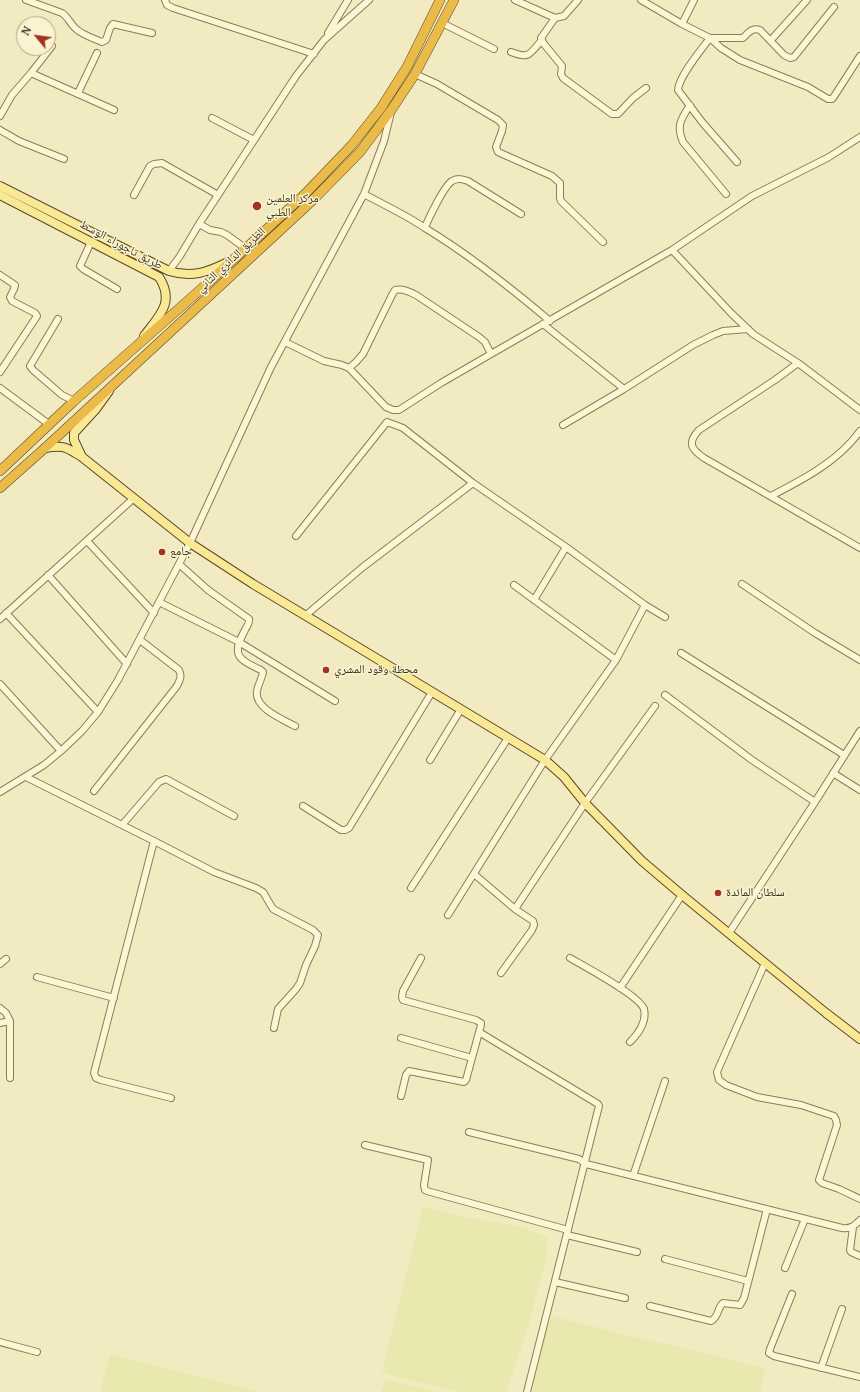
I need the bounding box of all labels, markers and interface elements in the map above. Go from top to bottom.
north arrow [16,16,56,56]
text: N [18,24,35,38]
place label: مركز العلمين الطبي [266,192,319,220]
marker: مركز العلمين الطبي [251,200,263,212]
street label: طريق تاجوراء الوسط [77,217,165,273]
street label: الطريق الدائري الثاني [193,224,269,296]
place label: جامع [170,545,192,559]
marker: جامع [157,547,167,557]
place label: محطة وقود المشري [334,663,418,677]
marker: محطة وقود المشري [321,665,331,675]
place label: سلطان المائدة [726,886,785,900]
marker: سلطان المائدة [713,888,723,898]

